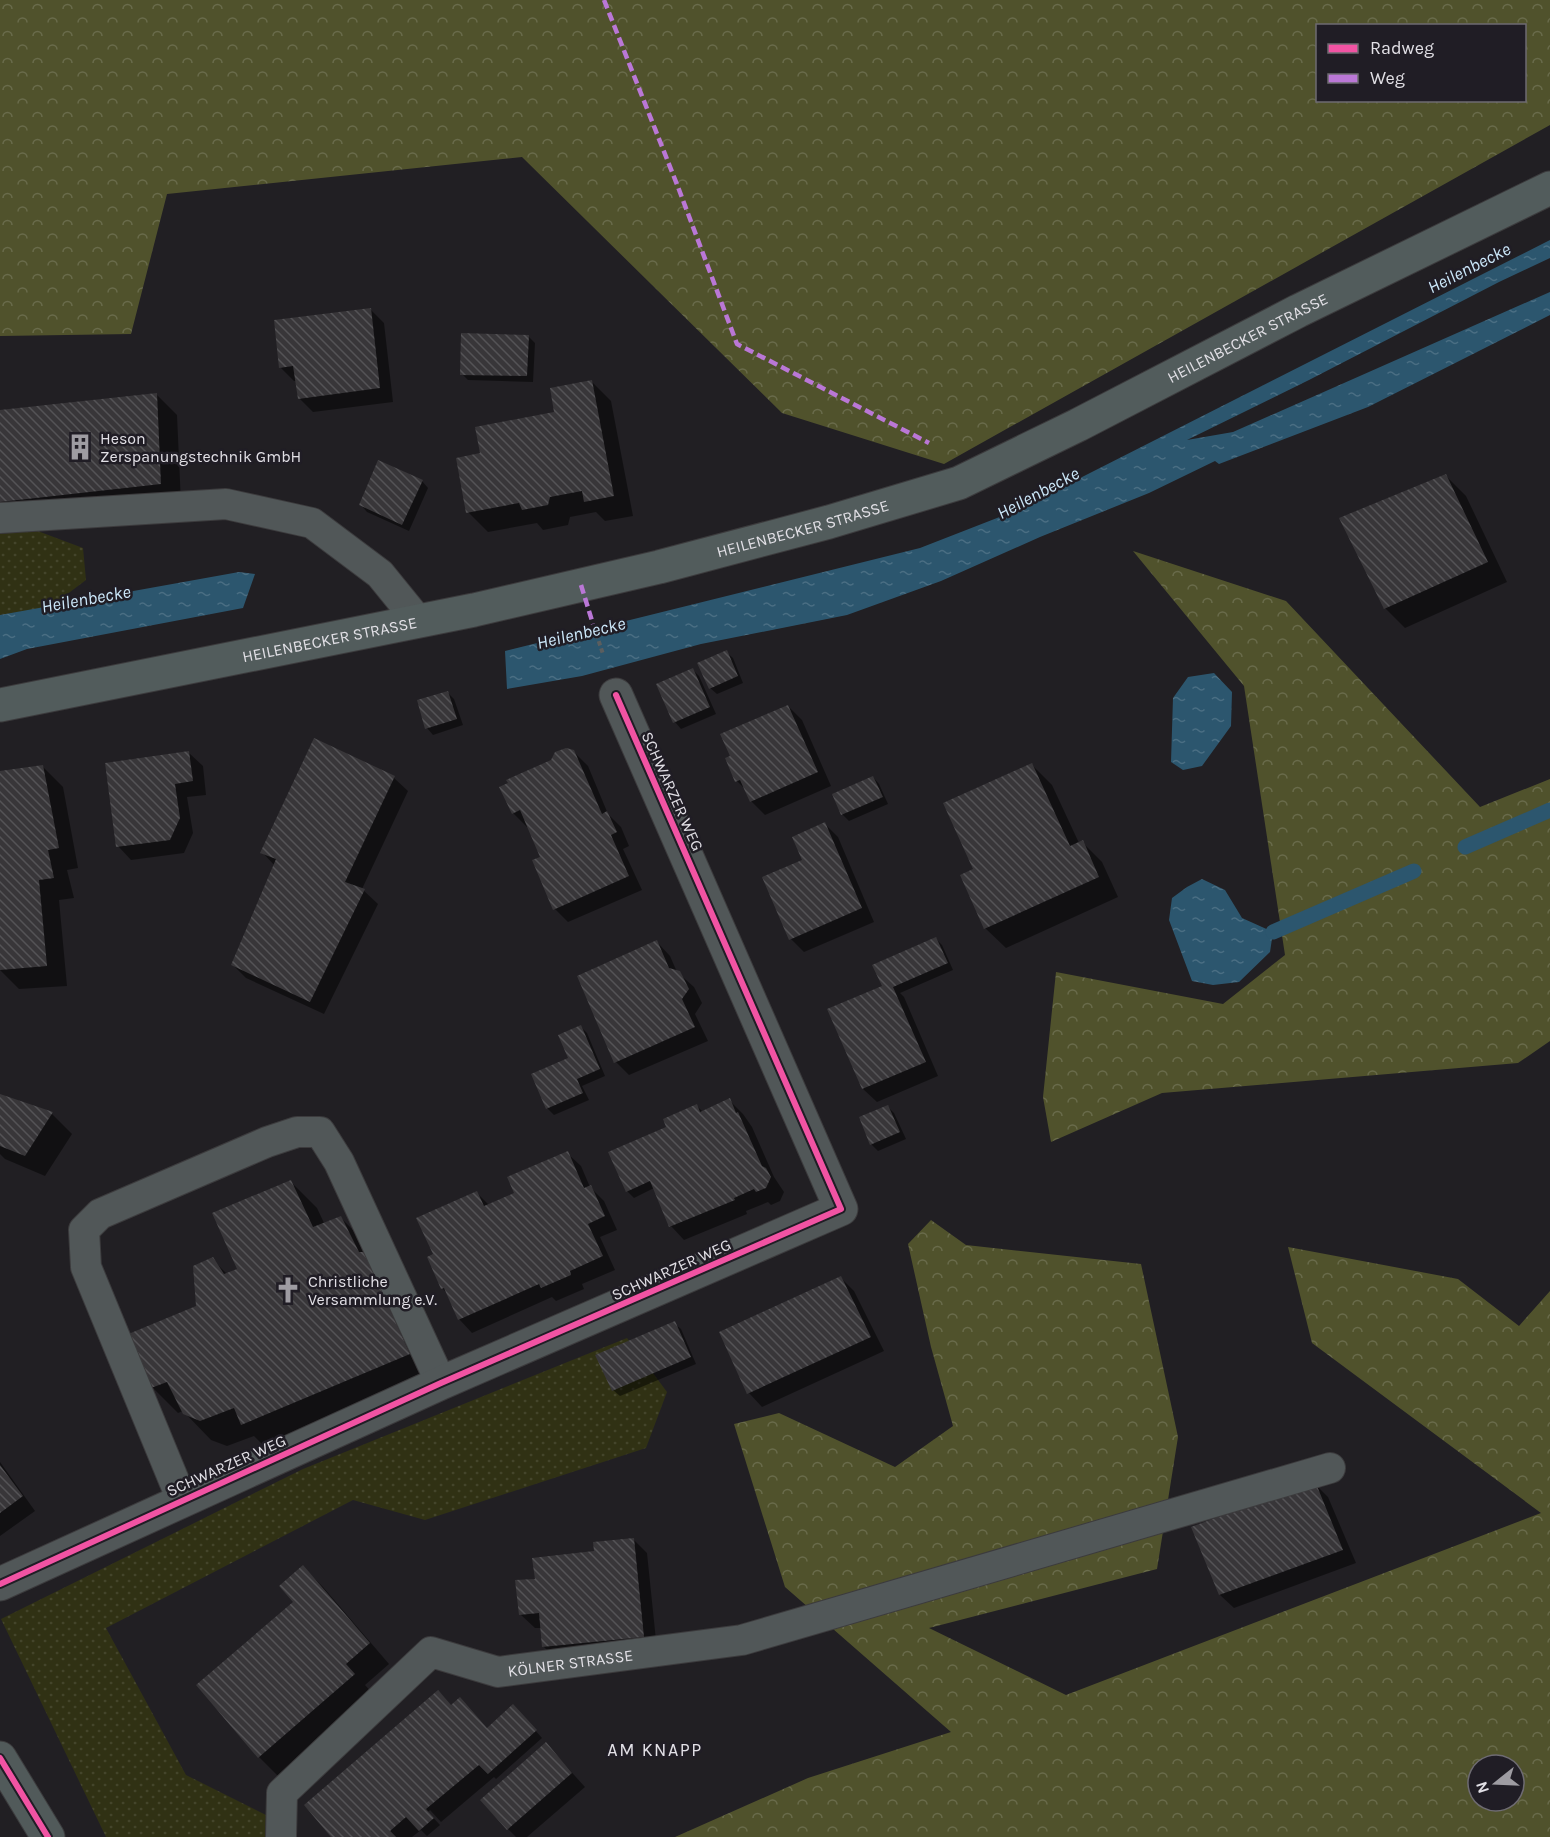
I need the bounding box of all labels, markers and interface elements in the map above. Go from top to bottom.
legend [1316,24,1526,102]
text: Radweg [1370,37,1434,59]
text: Weg [1370,67,1405,89]
water label: Heilenbecke [1424,238,1514,298]
street label: HEILENBECKER STRASSE [1164,289,1331,387]
place label: Heson Zerspanungstechnik GmbH [100,429,301,466]
building icon: Heson Zerspanungstechnik GmbH [65,432,95,462]
water label: Heilenbecke [993,462,1083,524]
street label: HEILENBECKER STRASSE [714,496,891,561]
water label: Heilenbecke [40,580,132,618]
water label: Heilenbecke [535,612,627,654]
street label: HEILENBECKER STRASSE [241,613,419,666]
street label: SCHWARZER WEG [638,729,707,854]
street label: SCHWARZER WEG [609,1235,734,1304]
place label: Christliche Versammlung e.V. [308,1272,437,1309]
church icon: Christliche Versammlung e.V. [273,1275,303,1305]
street label: SCHWARZER WEG [164,1431,289,1500]
street label: KÖLNER STRASSE [507,1645,634,1681]
district label: AM KNAPP [607,1739,703,1761]
north arrow [1466,1753,1526,1813]
text: N [1471,1779,1493,1796]

